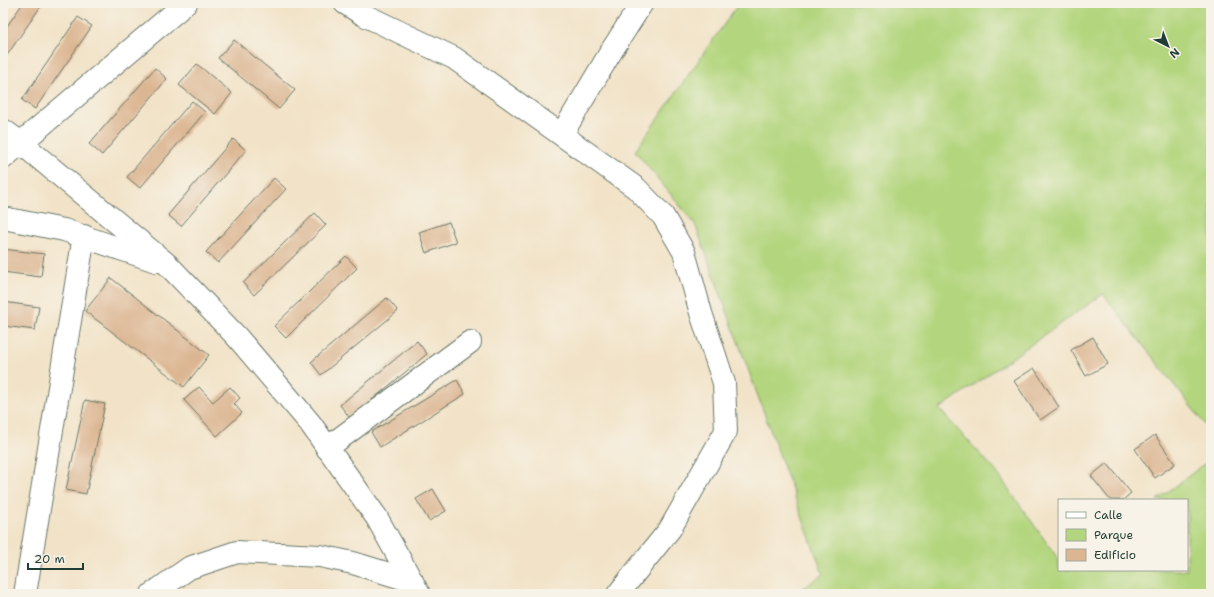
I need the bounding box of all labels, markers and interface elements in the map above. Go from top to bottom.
north arrow [1148,26,1188,66]
text: N [1166,45,1183,62]
legend [1058,499,1188,571]
text: Calle [1094,507,1123,523]
text: Parque [1094,527,1133,543]
scale bar [28,545,83,571]
text: Edificio [1094,547,1136,563]
text: 20 m [34,551,65,567]

